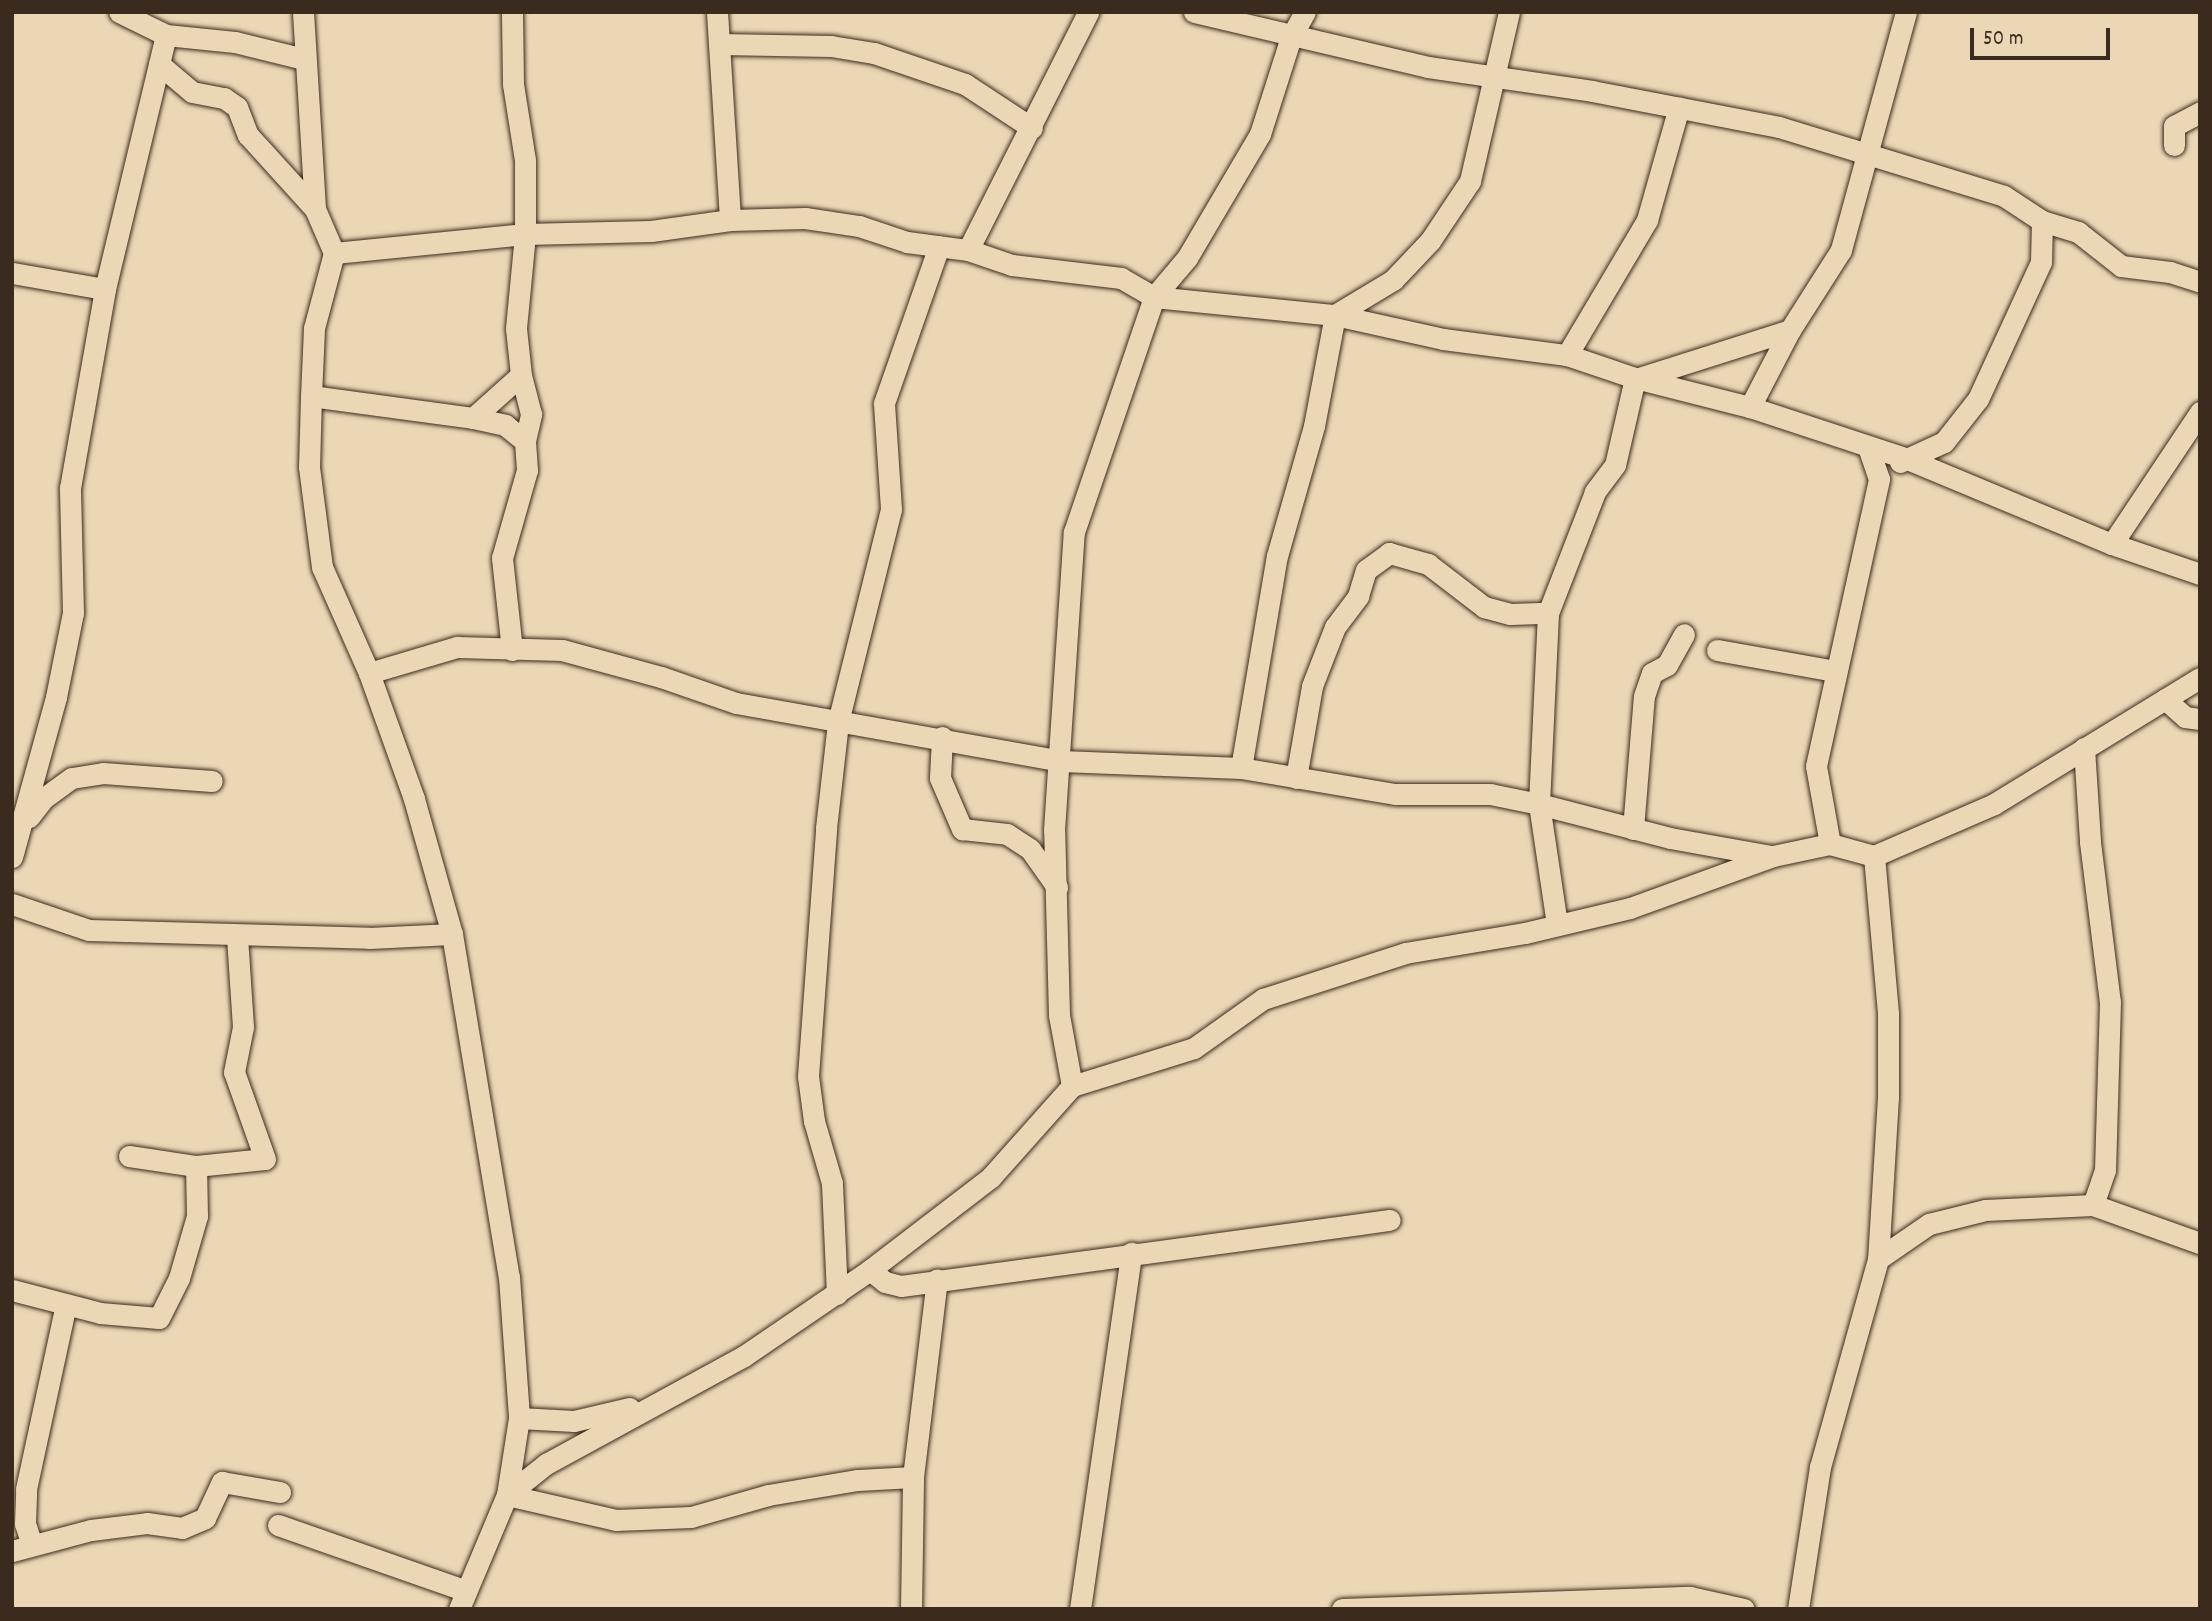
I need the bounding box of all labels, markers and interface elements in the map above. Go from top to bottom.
scale bar [1974,14,2114,58]
text: 50 m [1983,25,2023,55]

